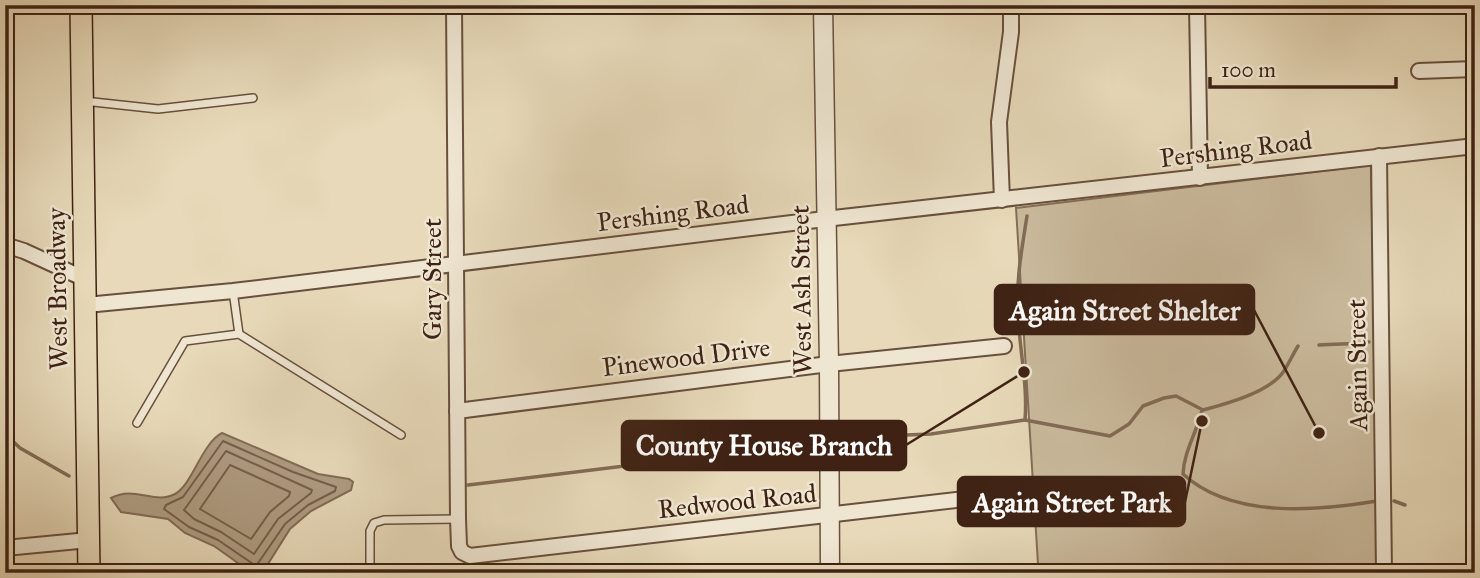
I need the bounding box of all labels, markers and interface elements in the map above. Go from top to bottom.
scale bar [1210,46,1396,90]
text: 100 m [1221,57,1276,83]
street label: Pershing Road [1158,124,1314,174]
street label: Pershing Road [595,188,751,238]
street label: West Ash Street [784,205,818,375]
street label: West Broadway [40,207,74,371]
street label: Gary Street [416,218,448,340]
callout: Again Street Shelter [995,285,1254,334]
text: Again Street Shelter [1008,293,1241,328]
street label: Again Street [1340,299,1374,432]
street label: Pinewood Drive [600,331,772,383]
callout: County House Branch [622,421,906,470]
text: County House Branch [636,428,893,463]
street label: Redwood Road [656,477,818,525]
callout: Again Street Park [958,477,1185,526]
text: Again Street Park [971,485,1172,520]

